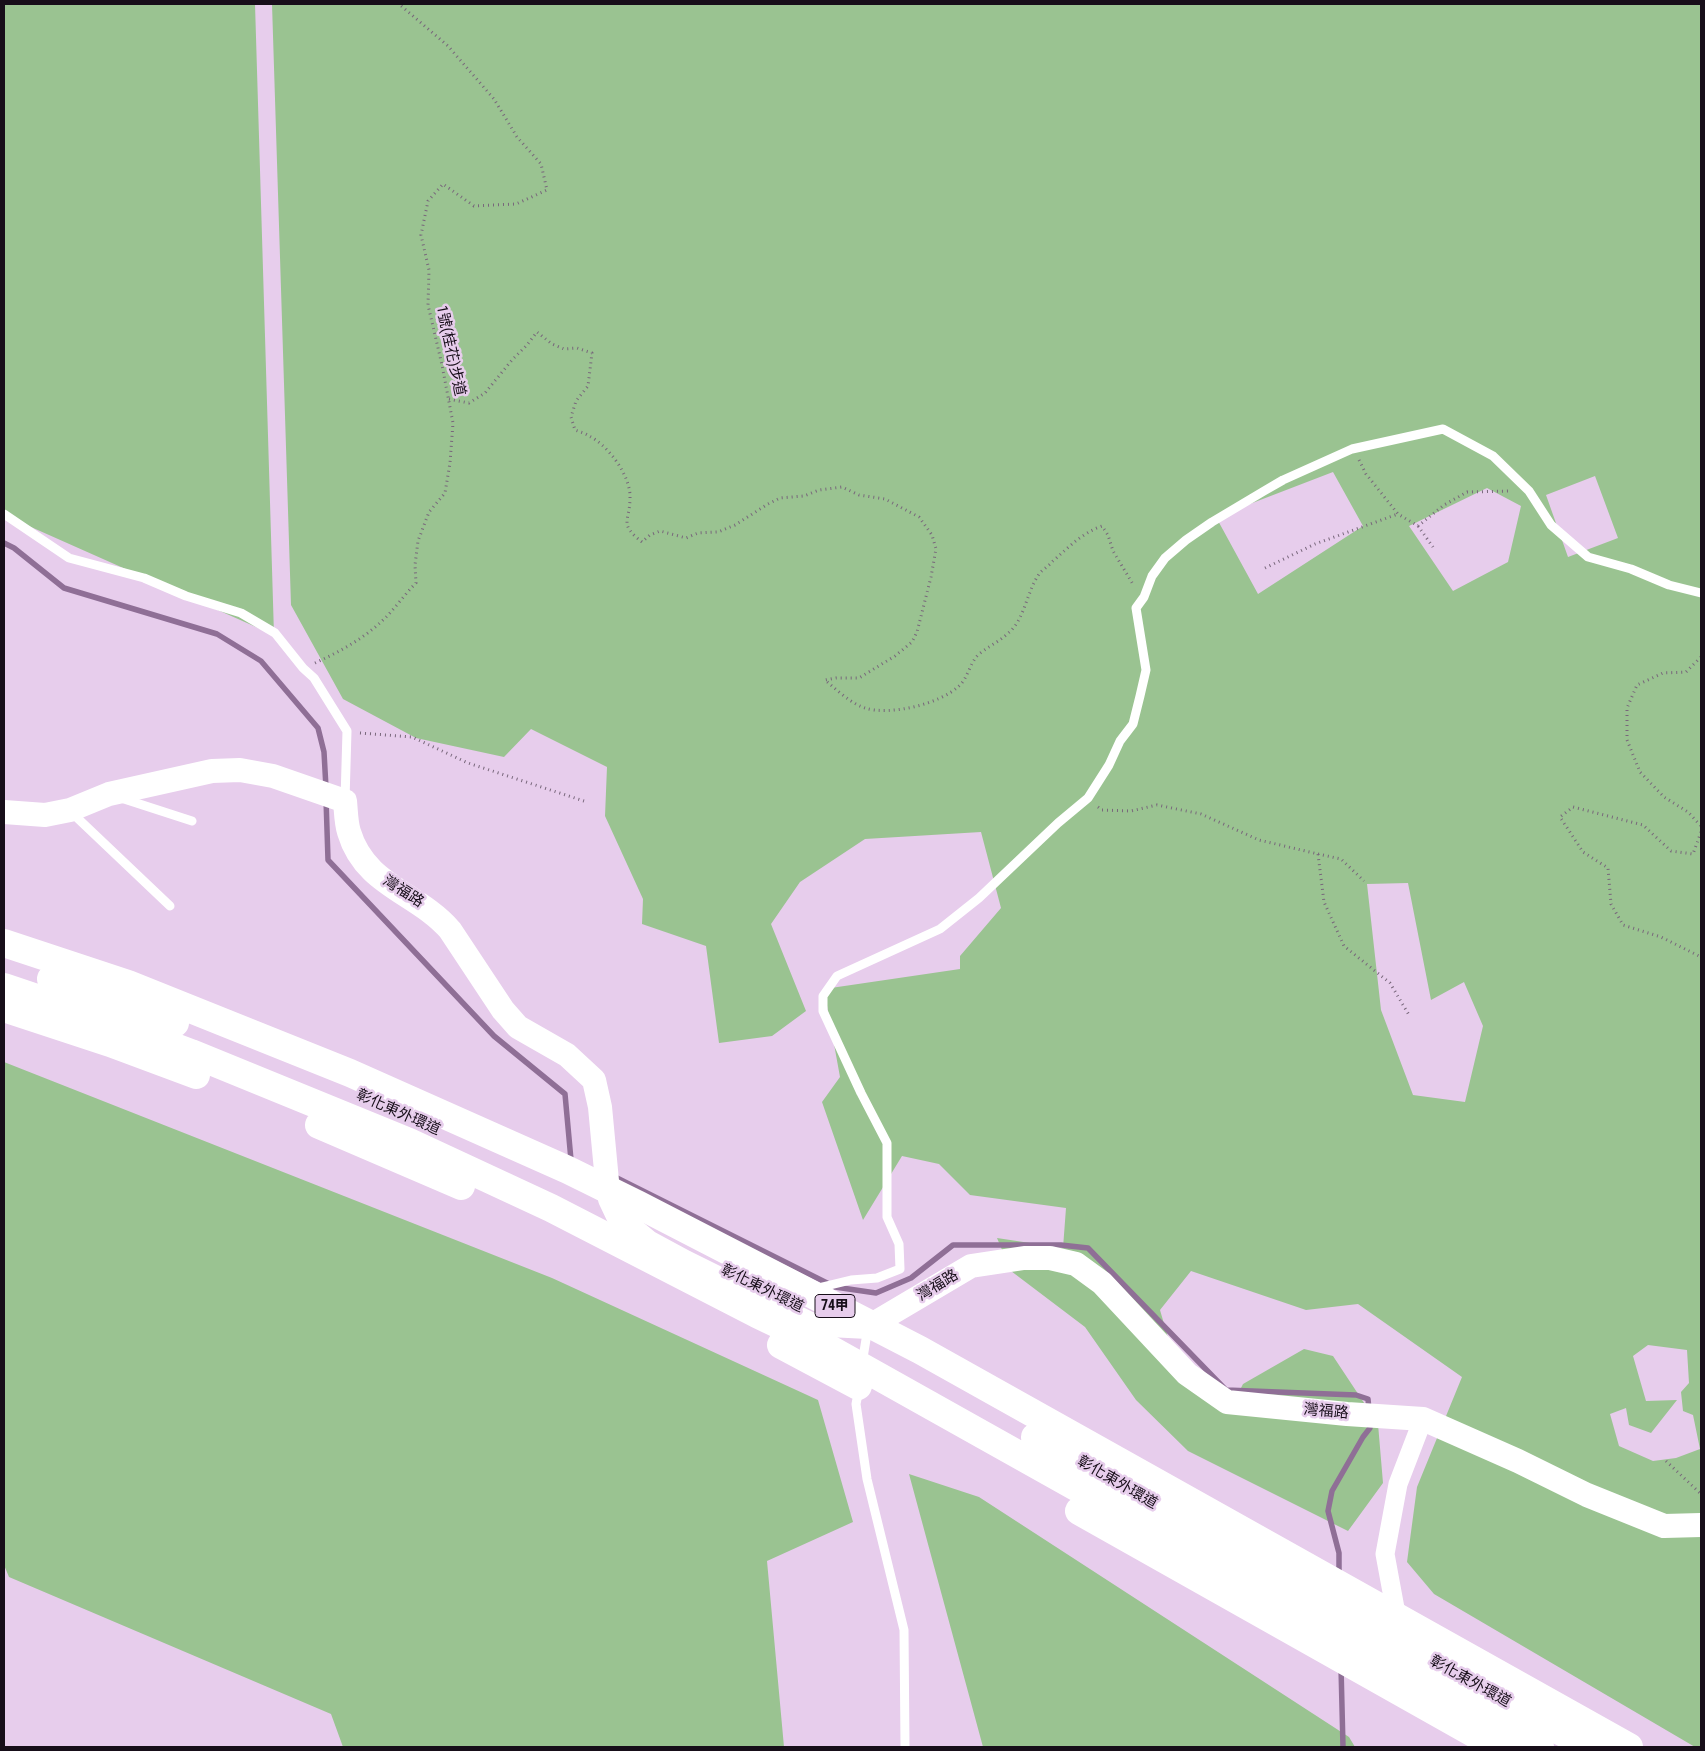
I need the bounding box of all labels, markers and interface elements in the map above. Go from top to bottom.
street label: 1號(桂花)步道 [432,304,468,398]
street label: 灣福路 [379,872,427,912]
street label: 彰化東外環道 [353,1086,443,1140]
street label: 彰化東外環道 [718,1261,806,1317]
street label: 灣福路 [914,1267,962,1305]
road number: 74甲 [815,1294,855,1318]
street label: 灣福路 [1303,1401,1349,1423]
street label: 彰化東外環道 [1074,1453,1160,1513]
street label: 彰化東外環道 [1426,1652,1514,1712]

